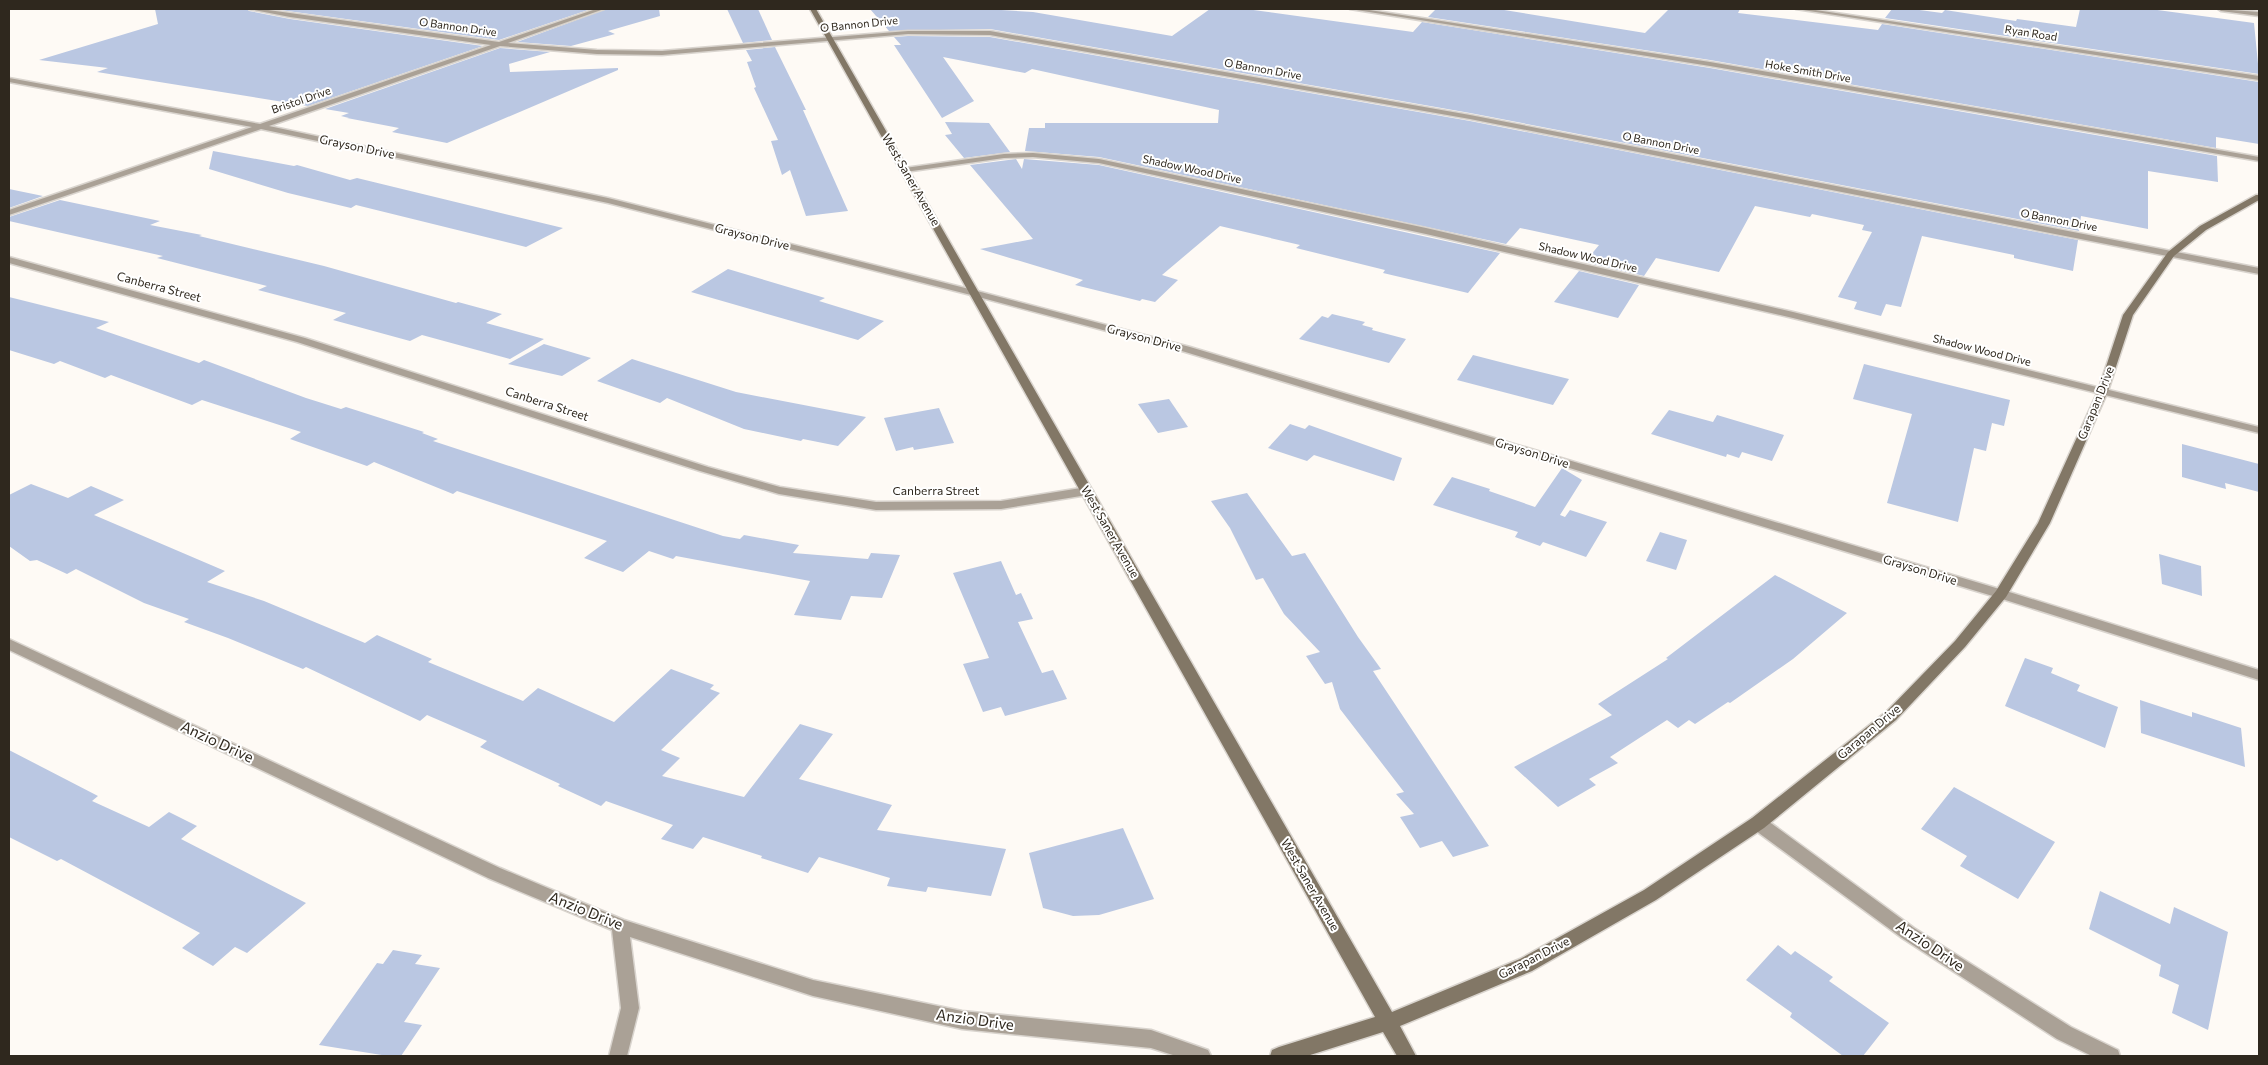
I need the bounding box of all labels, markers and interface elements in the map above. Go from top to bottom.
street label: O Bannon Drive [819,13,899,34]
street label: O Bannon Drive [418,15,498,38]
street label: Ryan Road [2004,22,2058,43]
street label: O Bannon Drive [1223,55,1303,82]
street label: Hoke Smith Drive [1764,57,1852,84]
street label: Bristol Drive [270,83,332,116]
street label: O Bannon Drive [1622,129,1701,156]
street label: Grayson Drive [318,131,396,161]
street label: West Saner Avenue [880,131,944,228]
street label: Shadow Wood Drive [1141,152,1243,185]
street label: O Bannon Drive [2020,206,2099,233]
street label: Grayson Drive [713,220,791,252]
street label: Shadow Wood Drive [1538,239,1639,274]
street label: Canberra Street [116,268,203,304]
street label: Grayson Drive [1105,320,1183,354]
street label: Shadow Wood Drive [1932,331,2033,368]
street label: Garapan Drive [2074,364,2116,441]
street label: Canberra Street [504,383,591,423]
street label: Grayson Drive [1494,434,1571,470]
street label: Canberra Street [893,483,979,497]
street label: West Saner Avenue [1079,483,1143,580]
street label: Grayson Drive [1882,551,1959,587]
street label: Garapan Drive [1834,701,1903,762]
street label: Anzio Drive [178,716,257,766]
street label: West Saner Avenue [1279,836,1343,933]
street label: Anzio Drive [547,887,626,933]
street label: Anzio Drive [1893,916,1968,975]
street label: Garapan Drive [1496,933,1571,981]
street label: Anzio Drive [935,1005,1015,1033]

